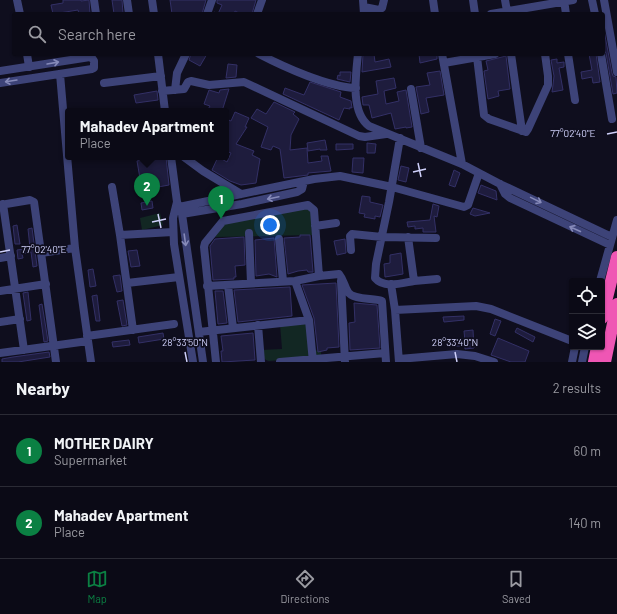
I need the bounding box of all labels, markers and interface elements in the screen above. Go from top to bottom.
search box [12,12,605,56]
icon: search [26,23,48,45]
text: Search here [58,25,136,43]
one-way arrow [46,59,59,67]
one-way arrow [5,77,18,85]
popup [65,108,229,160]
text: Mahadev Apartment [80,117,214,135]
text: 77°02'40"E [550,127,596,139]
text: Place [80,135,111,151]
pin: 2 [134,173,160,206]
pin: 1 [208,186,234,219]
one-way arrow [266,194,279,202]
one-way arrow [529,197,541,204]
your location [260,215,280,235]
one-way arrow [569,224,581,232]
one-way arrow [181,233,189,246]
text: 77°02'40"E [21,243,67,255]
map controls [569,278,605,350]
button: locate [569,278,605,314]
button: layers [569,314,605,350]
text: 28°33'50"N [162,336,208,348]
text: 28°33'40"N [432,336,478,348]
text: Nearby [16,378,70,398]
text: 2 results [553,380,601,396]
text: MOTHER DAIRY [54,434,154,452]
text: 1 [27,443,31,459]
text: 60 m [574,443,601,459]
text: Supermarket [54,452,127,468]
text: Mahadev Apartment [54,506,188,524]
text: 2 [25,515,33,531]
text: 140 m [569,515,601,531]
text: Place [54,524,85,540]
tab: Map [86,568,108,605]
tab: Directions [280,568,330,605]
tab: Saved [502,568,531,605]

